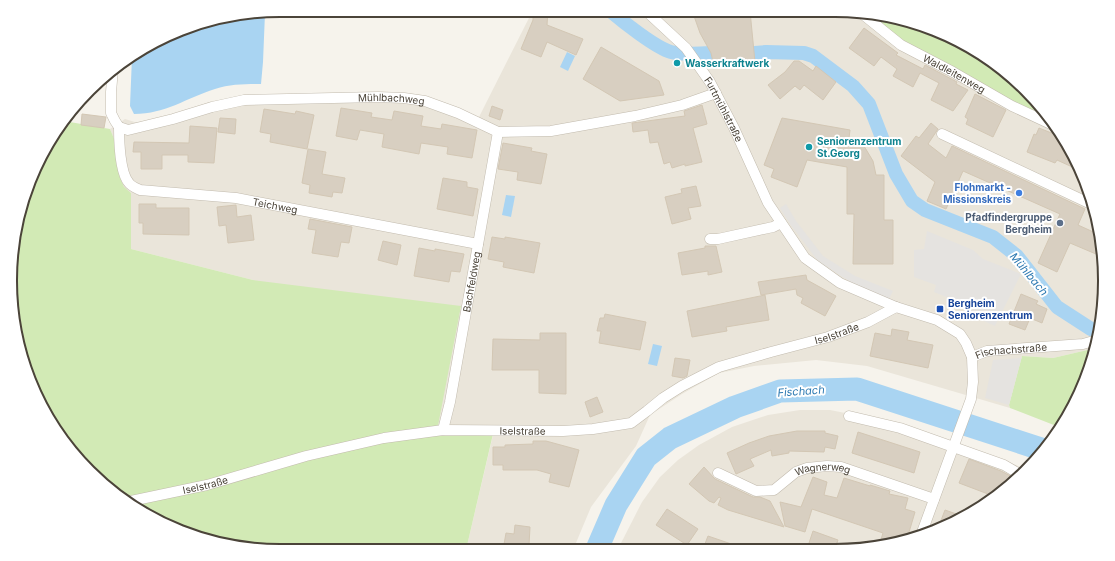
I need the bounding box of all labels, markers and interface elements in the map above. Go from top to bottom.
street label: Waldleitenweg [921,52,988,95]
place label: Wasserkraftwerk [685,57,770,69]
marker: Wasserkraftwerk [672,58,682,68]
street label: Furtmühlstraße [702,74,745,144]
street label: Mühlbachweg [358,91,425,107]
place label: Seniorenzentrum St.Georg [817,135,901,160]
marker: Seniorenzentrum St.Georg [804,142,814,152]
place label: Flohmarkt - Missionskreis [943,181,1011,205]
marker: Flohmarkt - Missionskreis [1014,188,1024,198]
street label: Teichweg [252,195,299,216]
place label: Pfadfindergruppe Bergheim [965,211,1052,236]
marker: Pfadfindergruppe Bergheim [1055,218,1065,228]
street label: Bachfeldweg [460,250,483,313]
water label: Mühlbach [1007,250,1051,299]
place label: Bergheim Seniorenzentrum [948,297,1032,321]
marker: Bergheim Seniorenzentrum [935,304,945,314]
street label: Iselstraße [813,320,861,346]
street label: Fischachstraße [973,341,1048,361]
water label: Fischach [777,382,826,400]
street label: Iselstraße [499,424,546,437]
street label: Wagnerweg [793,460,852,478]
street label: Iselstraße [182,473,229,496]

